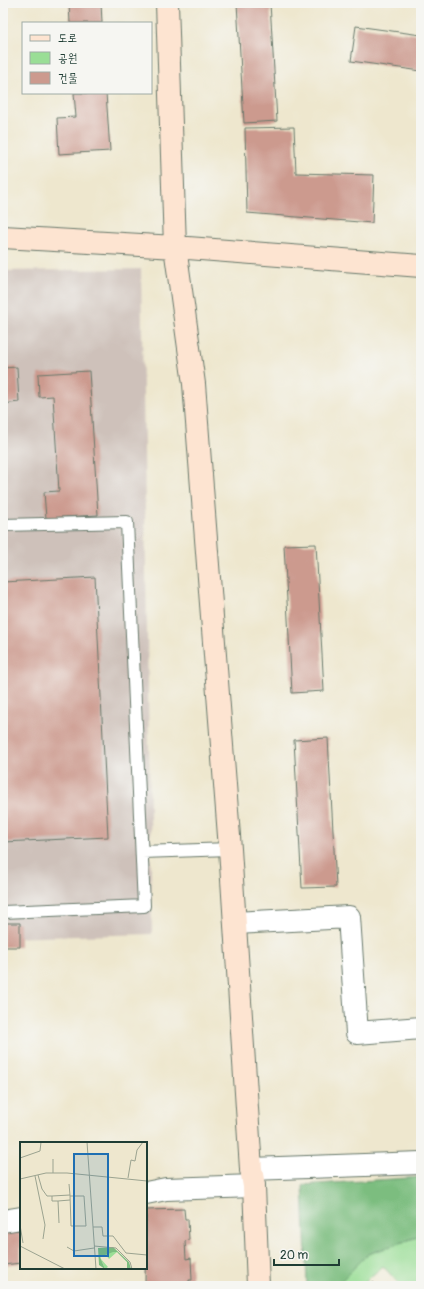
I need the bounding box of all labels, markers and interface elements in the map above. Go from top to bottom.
legend [22,22,152,94]
text: 도로 [58,31,77,46]
text: 공원 [58,51,77,66]
text: 건물 [58,71,78,86]
inset map [20,1142,147,1269]
scale bar [274,1241,339,1267]
text: 20 m [280,1248,309,1263]

